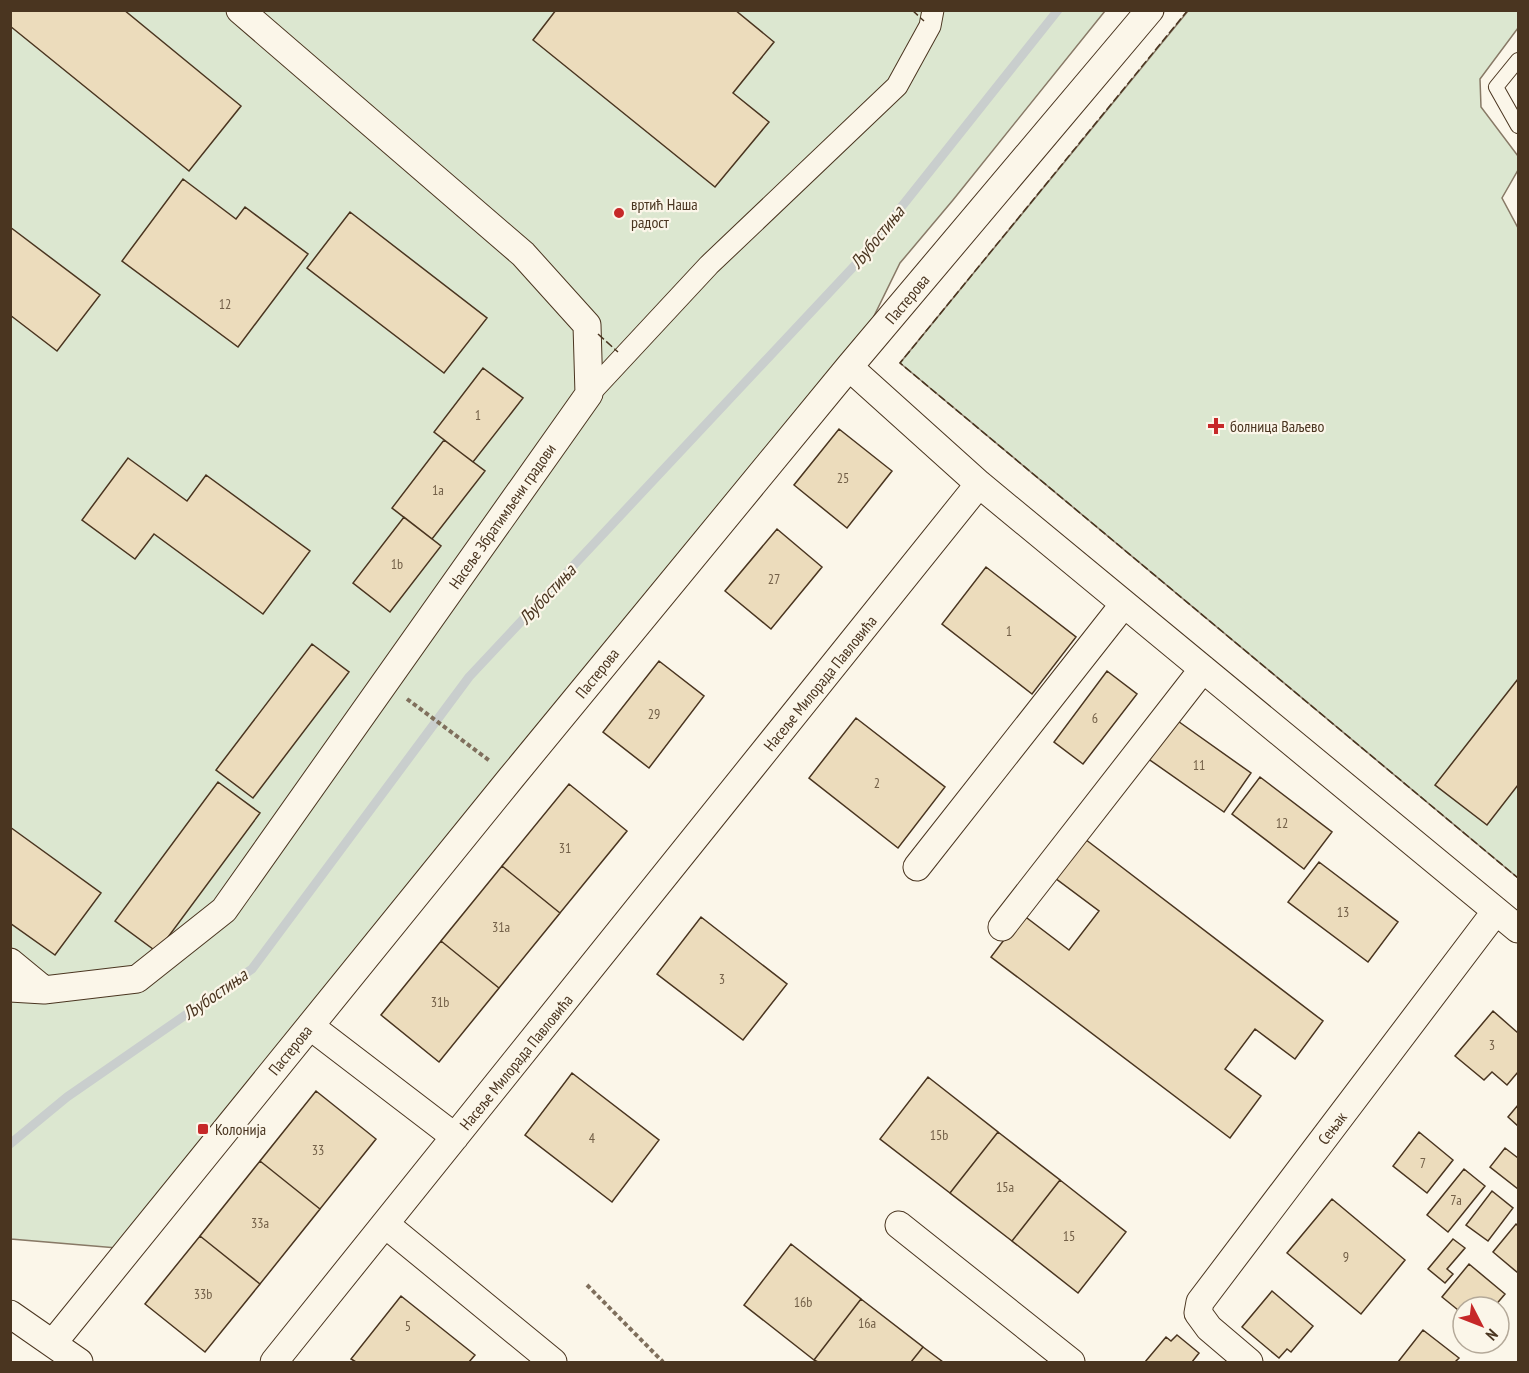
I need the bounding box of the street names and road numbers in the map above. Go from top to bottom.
street label: Пастерова [881,270,933,328]
street label: Насеље Збратимљени градови [444,440,560,592]
street label: Насеље Милорада Павловића [759,611,881,755]
street label: Пастерова [571,644,623,702]
street label: Насеље Милорада Павловића [455,990,577,1134]
street label: Пастерова [264,1021,316,1079]
street label: Сењак [1313,1107,1351,1148]

